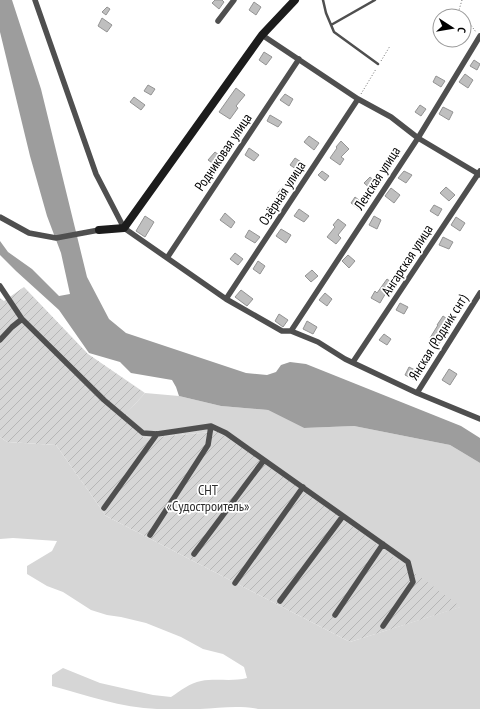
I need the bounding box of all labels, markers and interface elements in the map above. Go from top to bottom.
north arrow [432,8,472,48]
text: С [454,26,469,34]
street label: Родниковая улица [190,110,256,194]
street label: Ленская улица [349,143,404,214]
street label: Озёрная улица [255,157,309,229]
street label: Ангарская улица [377,221,437,299]
street label: Янская (Родник снт) [404,290,472,383]
park label: СНТ «Судостроитель» [167,481,249,515]

